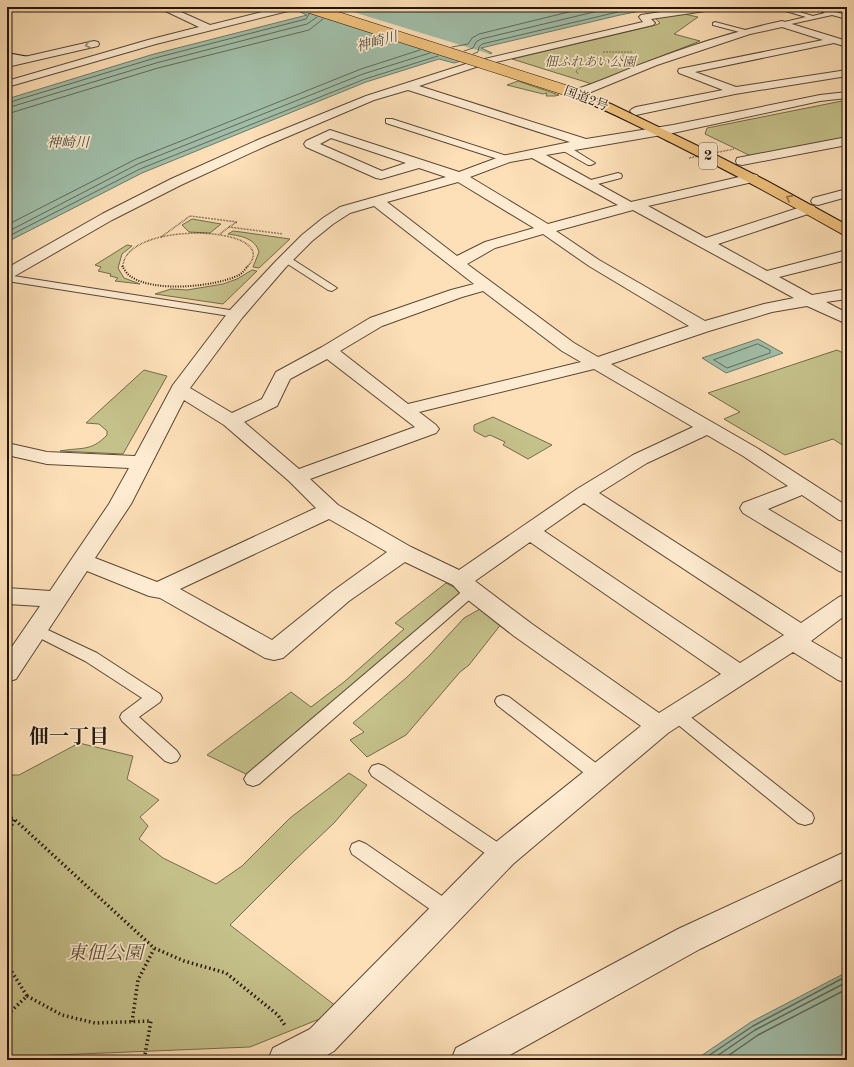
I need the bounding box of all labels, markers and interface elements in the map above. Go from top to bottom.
water label: 神崎川 [355,28,401,54]
one-way arrow [85,41,91,49]
park label: 佃ふれあい公園 [544,55,637,69]
street label: 国道2号 [562,84,610,113]
water label: 神崎川 [47,135,91,150]
road number: 2 [699,143,717,169]
one-way arrow [786,195,793,202]
district label: 佃一丁目 [29,726,109,748]
park label: 東佃公園 [67,943,146,964]

